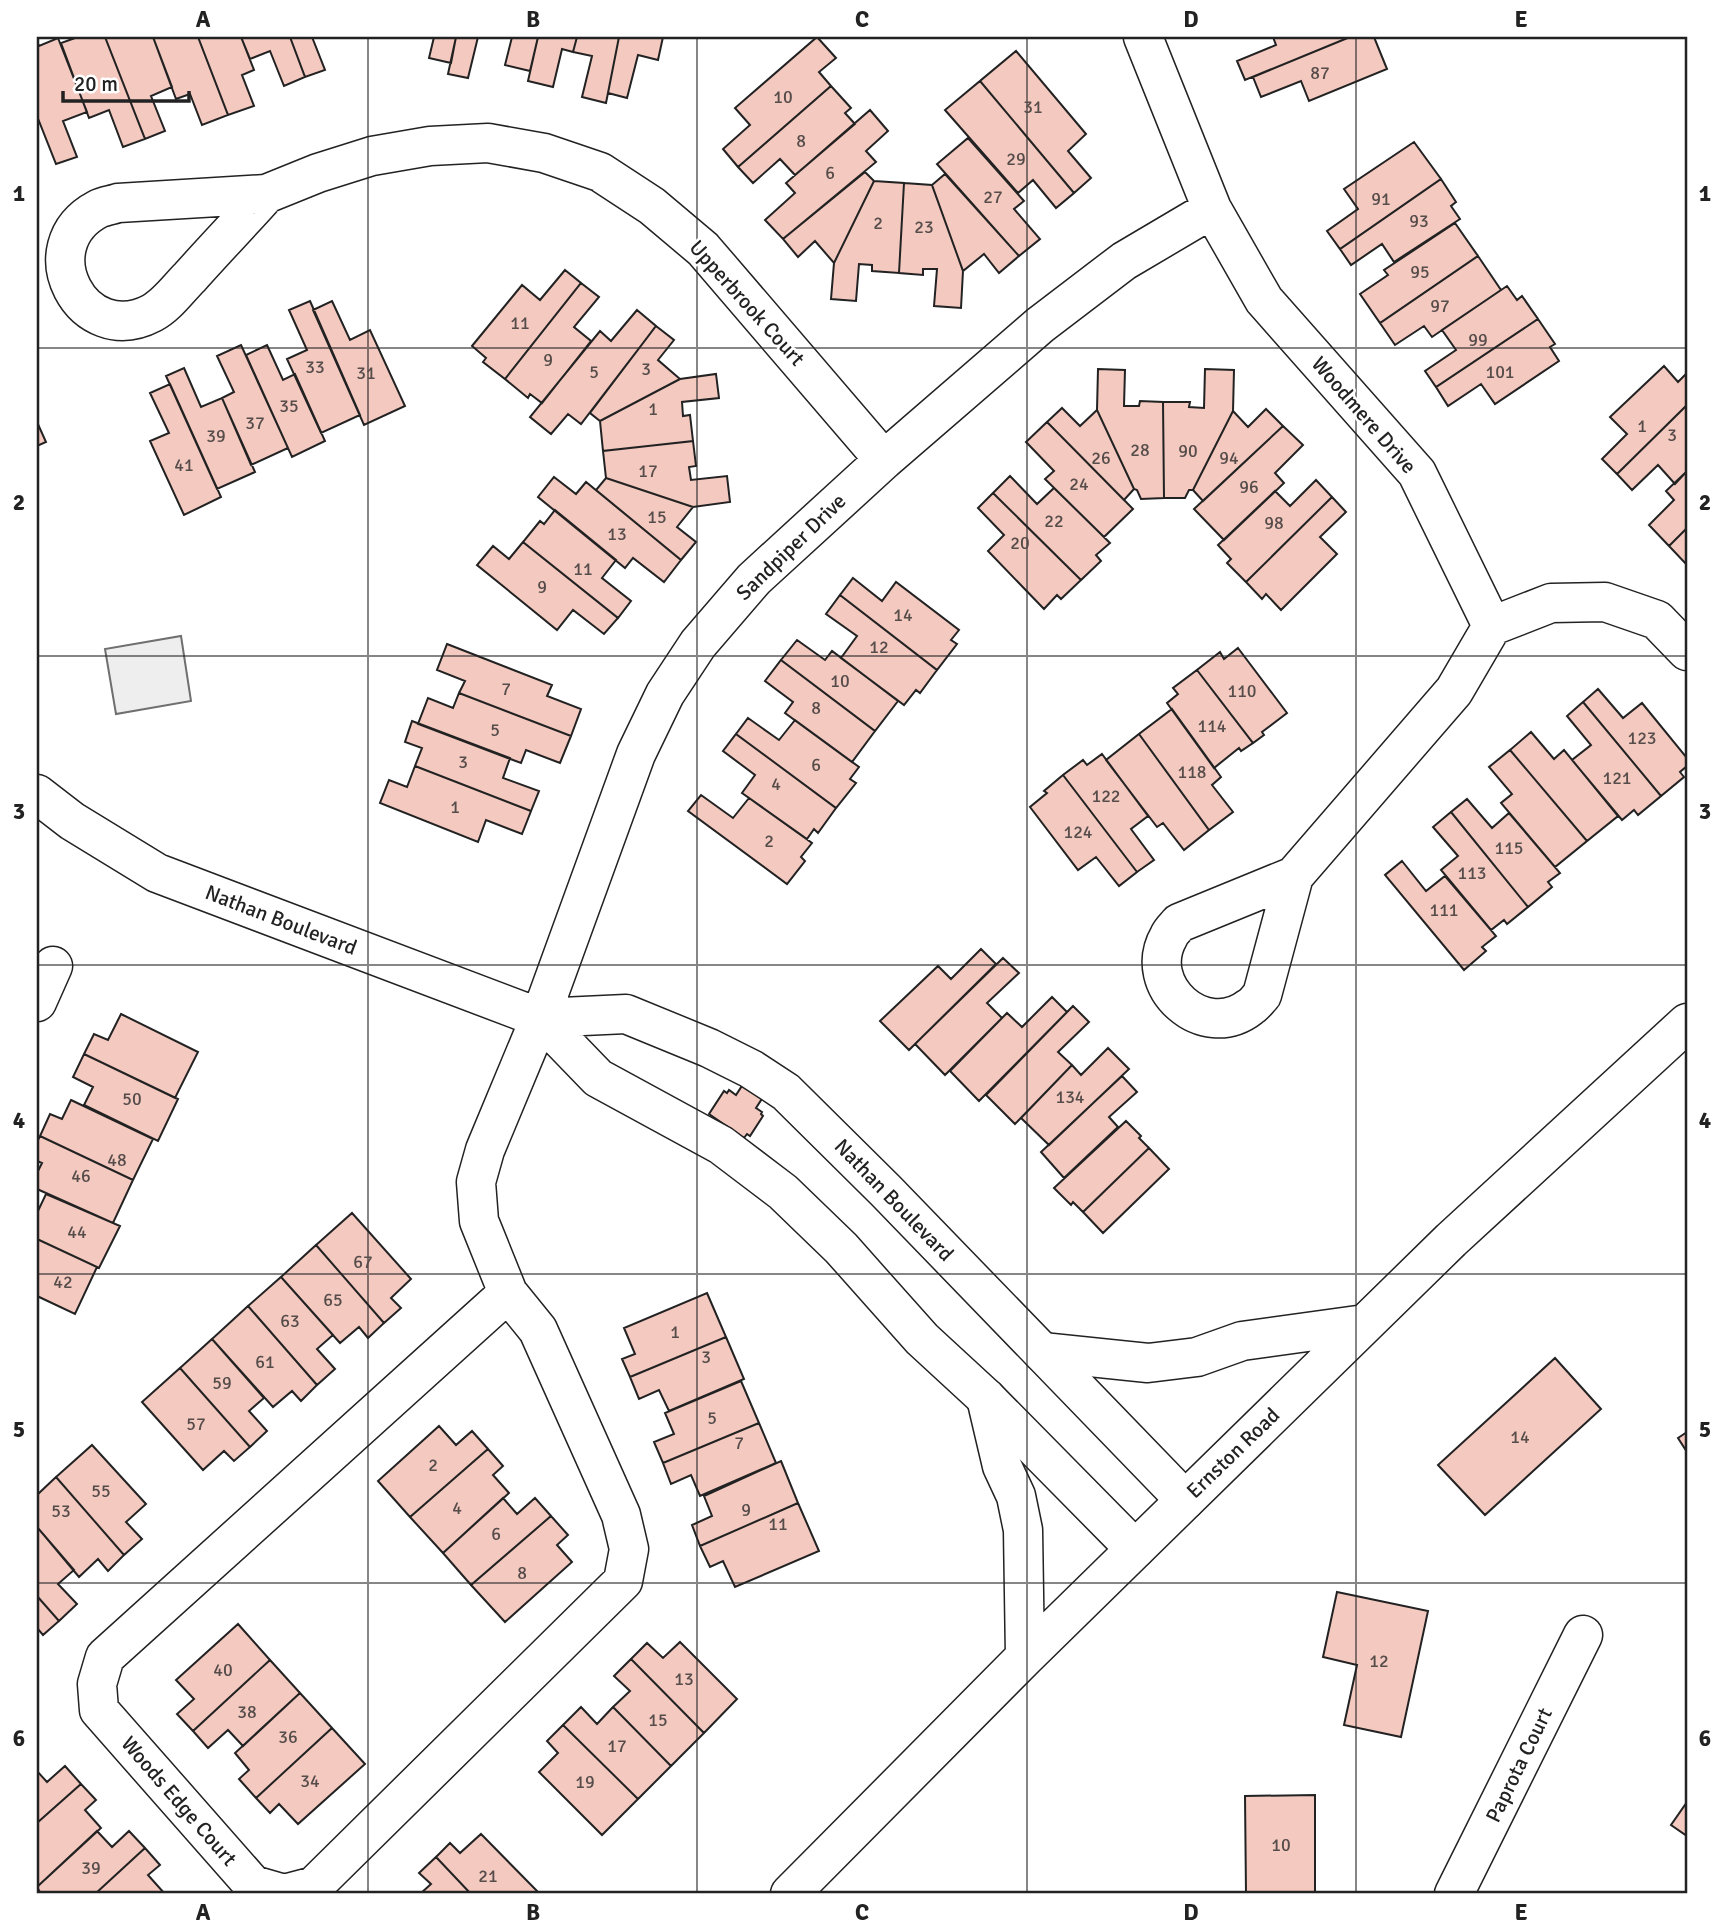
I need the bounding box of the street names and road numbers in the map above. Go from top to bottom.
street label: Upperbrook Court [684,235,810,371]
street label: Woodmere Drive [1306,351,1422,479]
street label: Sandpiper Drive [731,488,851,606]
street label: Nathan Boulevard [201,879,361,961]
street label: Nathan Boulevard [829,1133,959,1267]
street label: Ernston Road [1181,1402,1285,1504]
street label: Paprota Court [1480,1703,1558,1827]
street label: Woods Edge Court [116,1731,242,1871]

